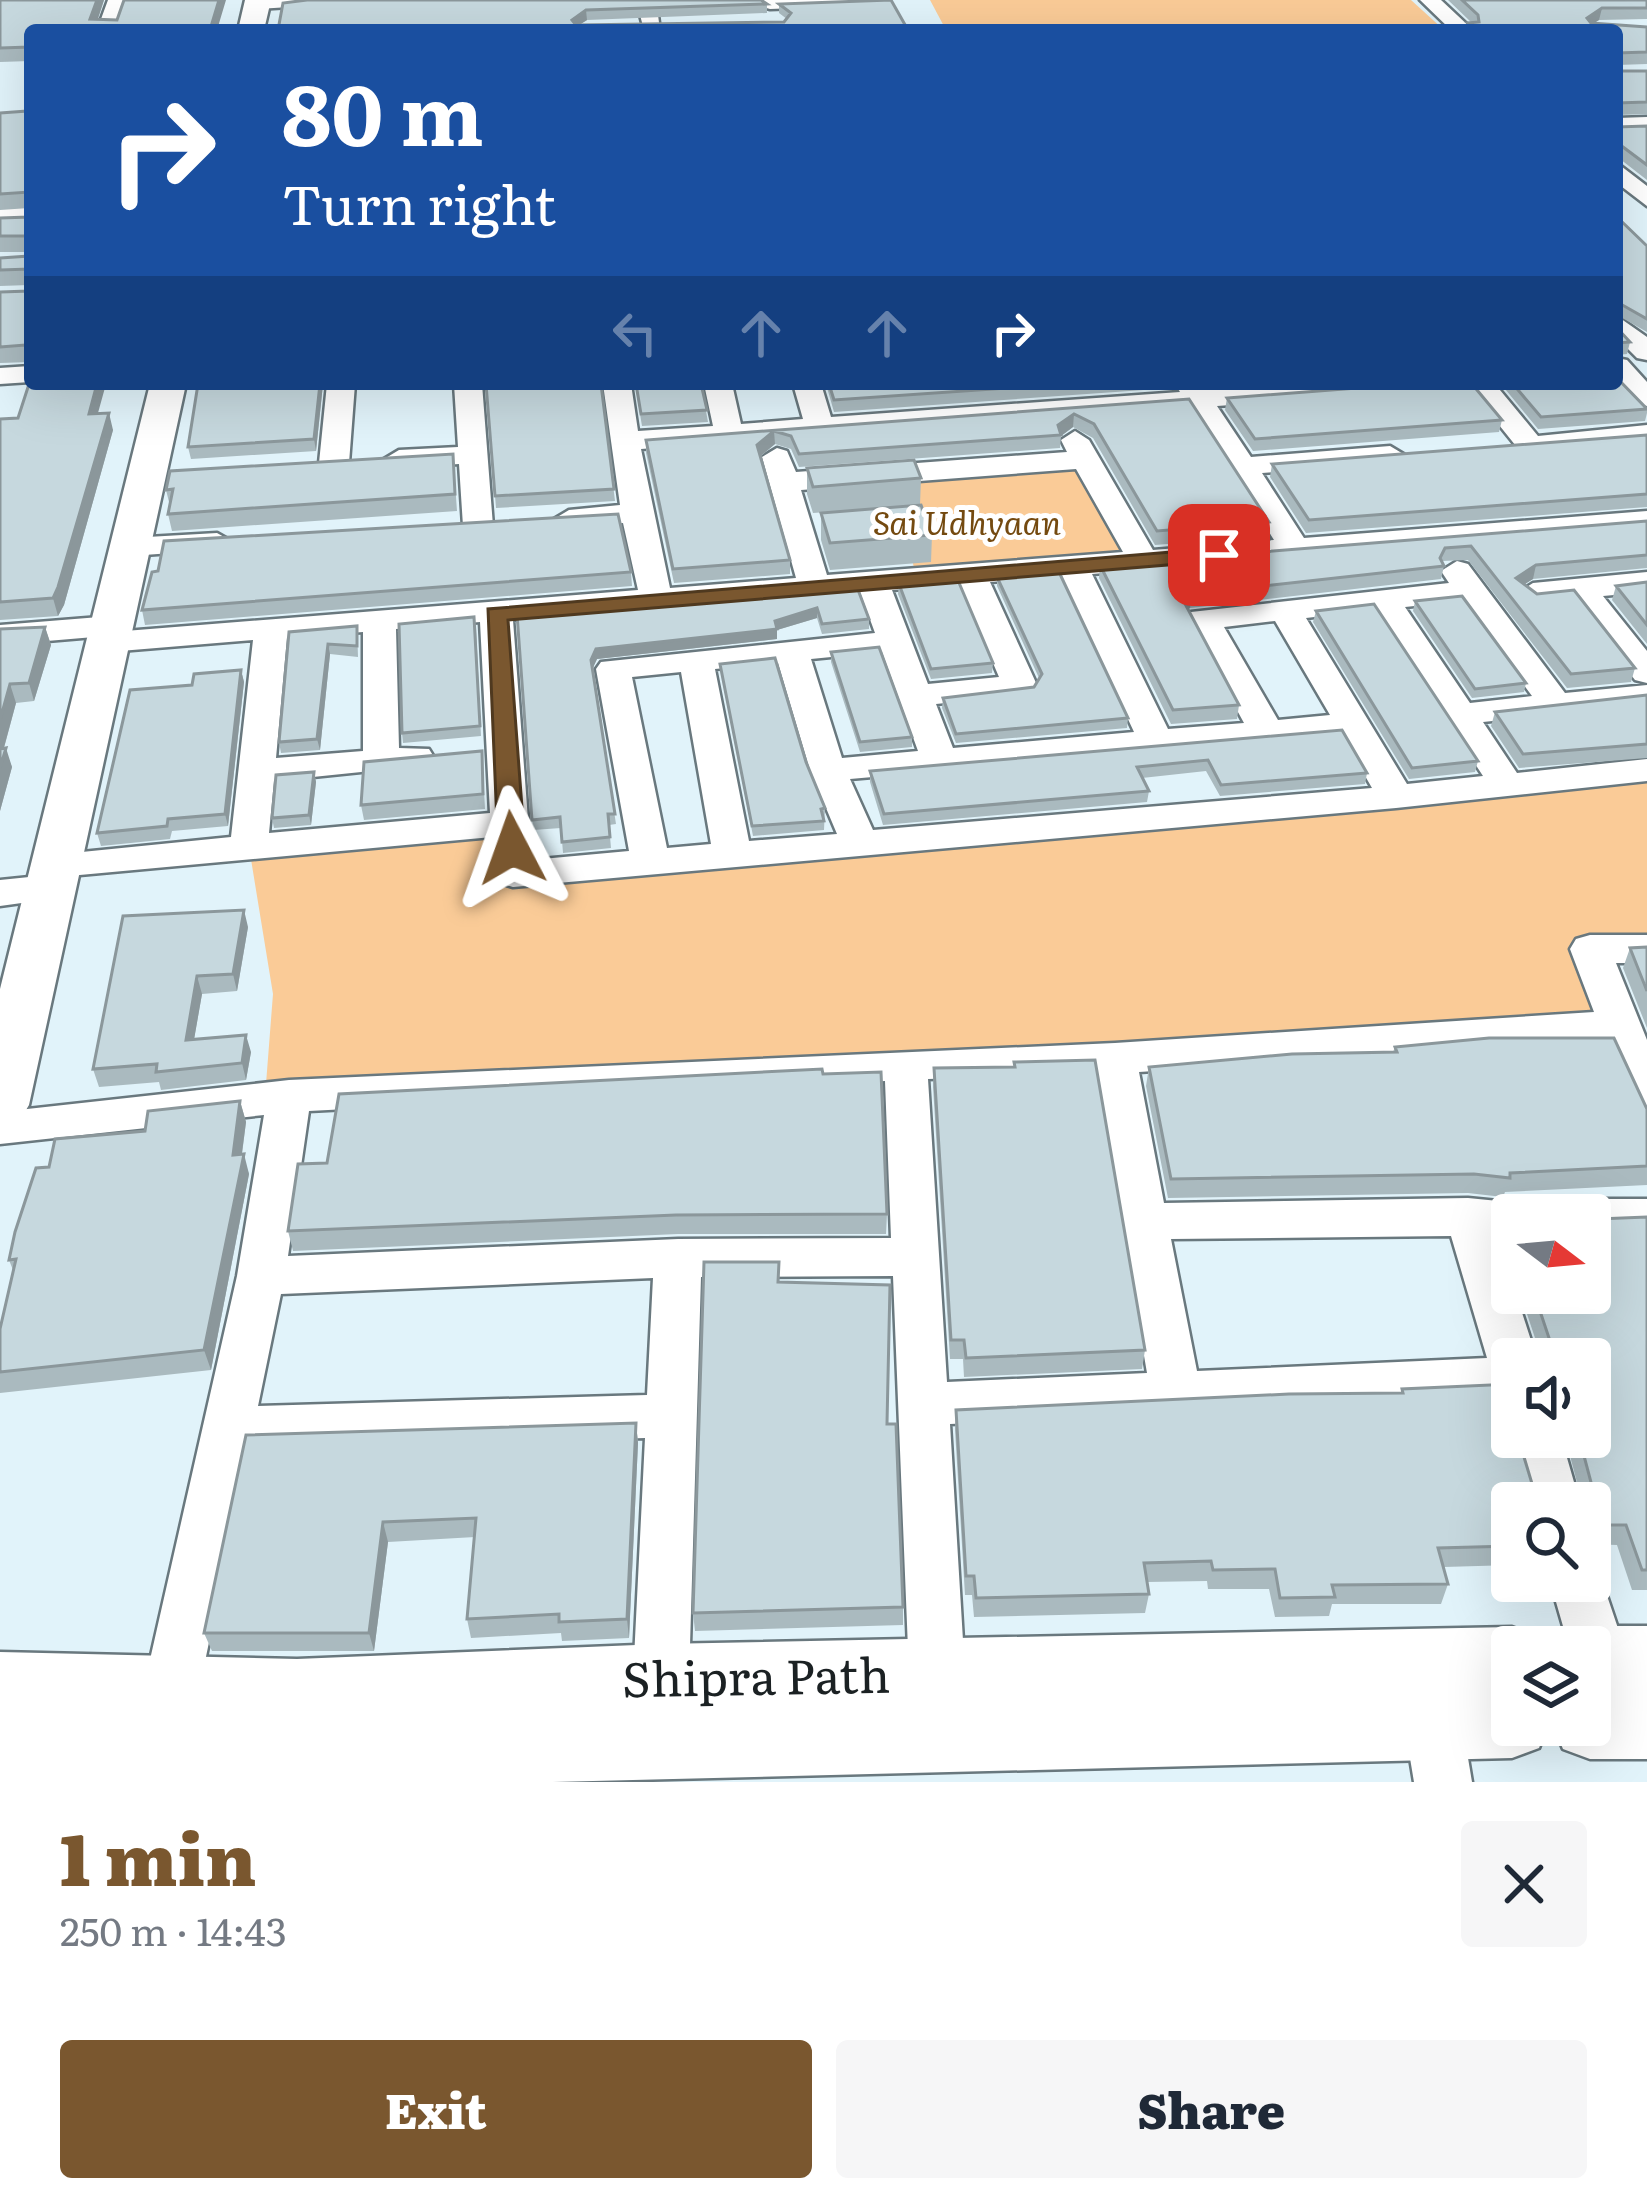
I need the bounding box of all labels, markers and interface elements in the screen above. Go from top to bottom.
text: 80 m [282,47,484,172]
icon: right [84,72,240,228]
text: Turn right [282,161,556,242]
icon: left [602,300,668,366]
icon: ahead [728,300,794,366]
icon: ahead [854,300,920,366]
icon: right [980,300,1046,366]
park label: Sai Udhyaan [873,496,1061,545]
pin [1168,504,1270,606]
icon: arrive [1186,522,1252,588]
position arrow [449,785,575,911]
north arrow [1491,1194,1611,1314]
map controls [1491,1194,1611,1746]
button: sound [1491,1338,1611,1458]
button: search [1491,1482,1611,1602]
button: layers [1491,1626,1611,1746]
street label: Shipra Path [621,1637,891,1712]
text: 1 min [60,1801,256,1908]
button: close [1461,1821,1587,1947]
text: 250 m · 14:43 [60,1900,287,1958]
button: Exit [60,2040,812,2178]
button: Share [836,2040,1587,2178]

